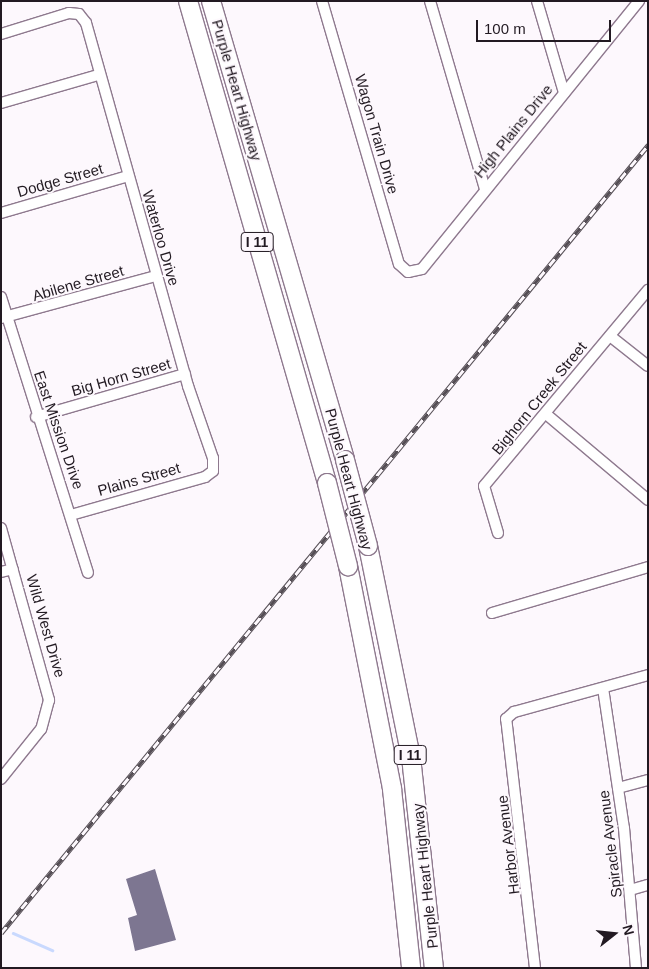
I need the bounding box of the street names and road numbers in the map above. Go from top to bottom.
street label: Purple Heart Highway [208,17,266,163]
street label: Wagon Train Drive [351,72,403,196]
street label: High Plains Drive [470,81,556,181]
street label: Dodge Street [15,159,105,201]
street label: Waterloo Drive [139,188,183,288]
road number: I 11 [240,230,274,253]
street label: Abilene Street [30,261,126,305]
street label: Bighorn Creek Street [488,338,590,458]
street label: Big Horn Street [69,354,173,400]
street label: East Mission Drive [30,368,88,492]
street label: Purple Heart Highway [321,406,377,552]
street label: Plains Street [96,459,182,499]
street label: Wild West Drive [23,572,69,680]
road number: I 11 [392,744,428,766]
street label: Spiracle Avenue [594,789,626,899]
street label: Harbor Avenue [493,794,523,896]
street label: Purple Heart Highway [408,803,442,949]

